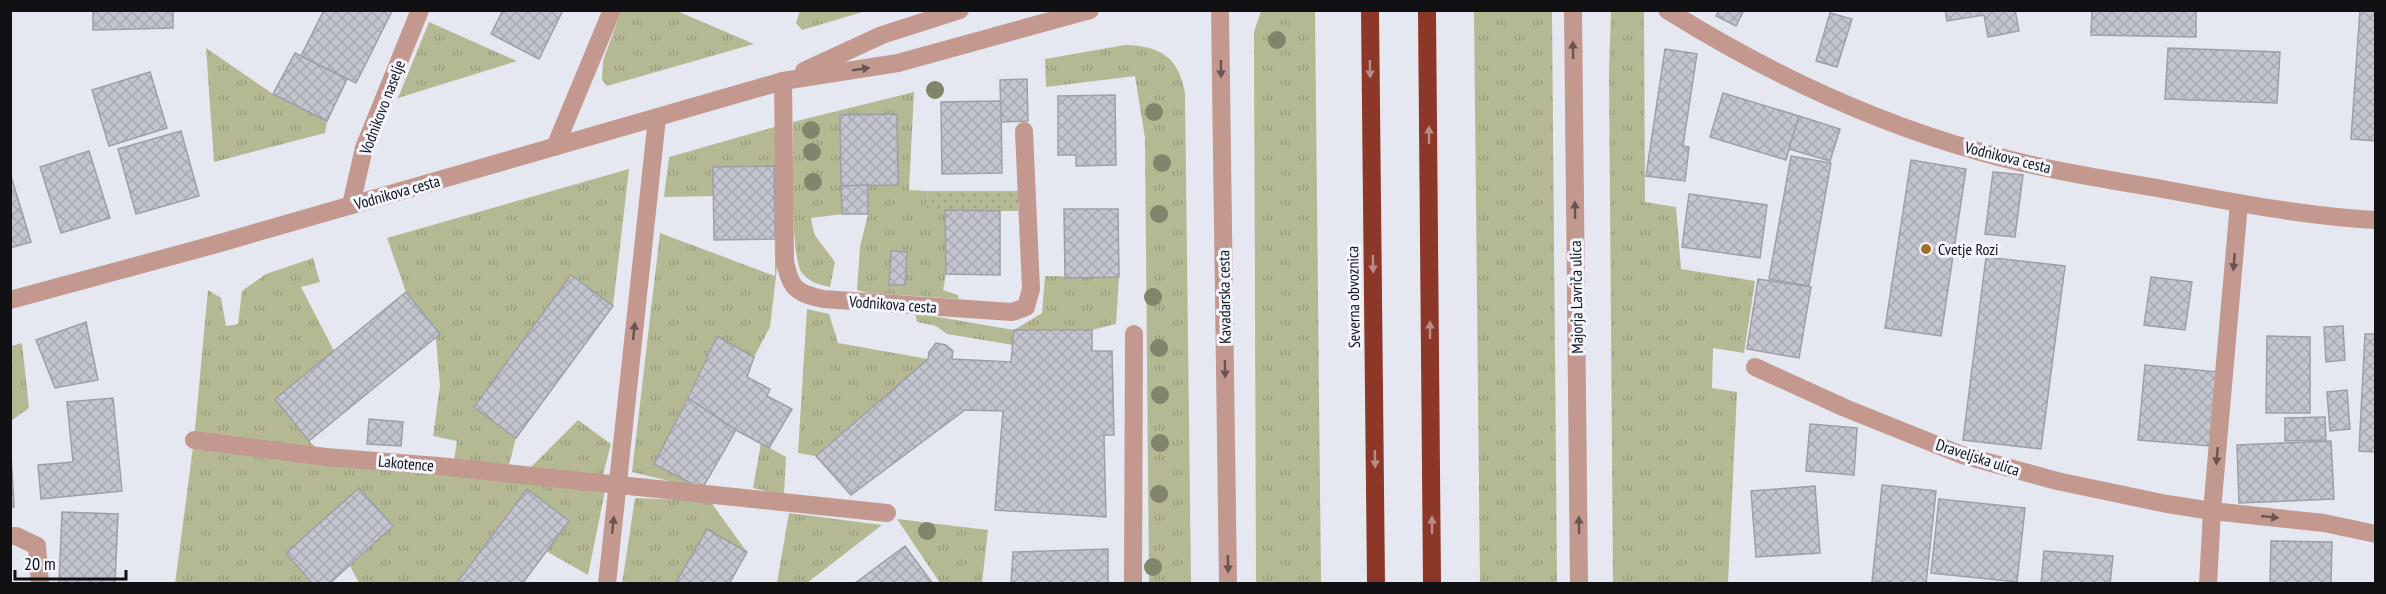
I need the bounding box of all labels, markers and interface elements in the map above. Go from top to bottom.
one-way arrow [1568,41,1578,60]
street label: Vodnikovo naselje [354,57,409,158]
one-way arrow [1216,59,1225,78]
one-way arrow [1366,59,1375,78]
one-way arrow [852,64,871,73]
one-way arrow [1424,126,1433,145]
street label: Vodnikova cesta [1962,136,2053,177]
street label: Vodnikova cesta [351,170,442,214]
one-way arrow [1570,200,1580,219]
place label: Cvetje Rozi [1938,239,1998,259]
street label: Majorja Lavriča ulica [1565,240,1587,354]
marker: Cvetje Rozi [1919,242,1933,256]
street label: Severna obvoznica [1342,246,1364,348]
street label: Kavadarska cesta [1213,250,1235,344]
one-way arrow [2229,252,2239,271]
one-way arrow [1368,254,1377,273]
street label: Vodnikova cesta [847,291,938,317]
one-way arrow [1425,321,1435,340]
one-way arrow [629,322,639,341]
one-way arrow [1220,359,1230,378]
street label: Draveljska ulica [1934,434,2022,480]
one-way arrow [2212,446,2222,465]
one-way arrow [1370,449,1379,468]
street label: Lakotence [377,451,435,475]
one-way arrow [2261,512,2280,522]
one-way arrow [608,516,618,535]
one-way arrow [1427,516,1437,535]
one-way arrow [1574,516,1584,535]
scale bar [15,543,126,581]
text: 20 m [24,552,56,575]
one-way arrow [1223,554,1233,573]

